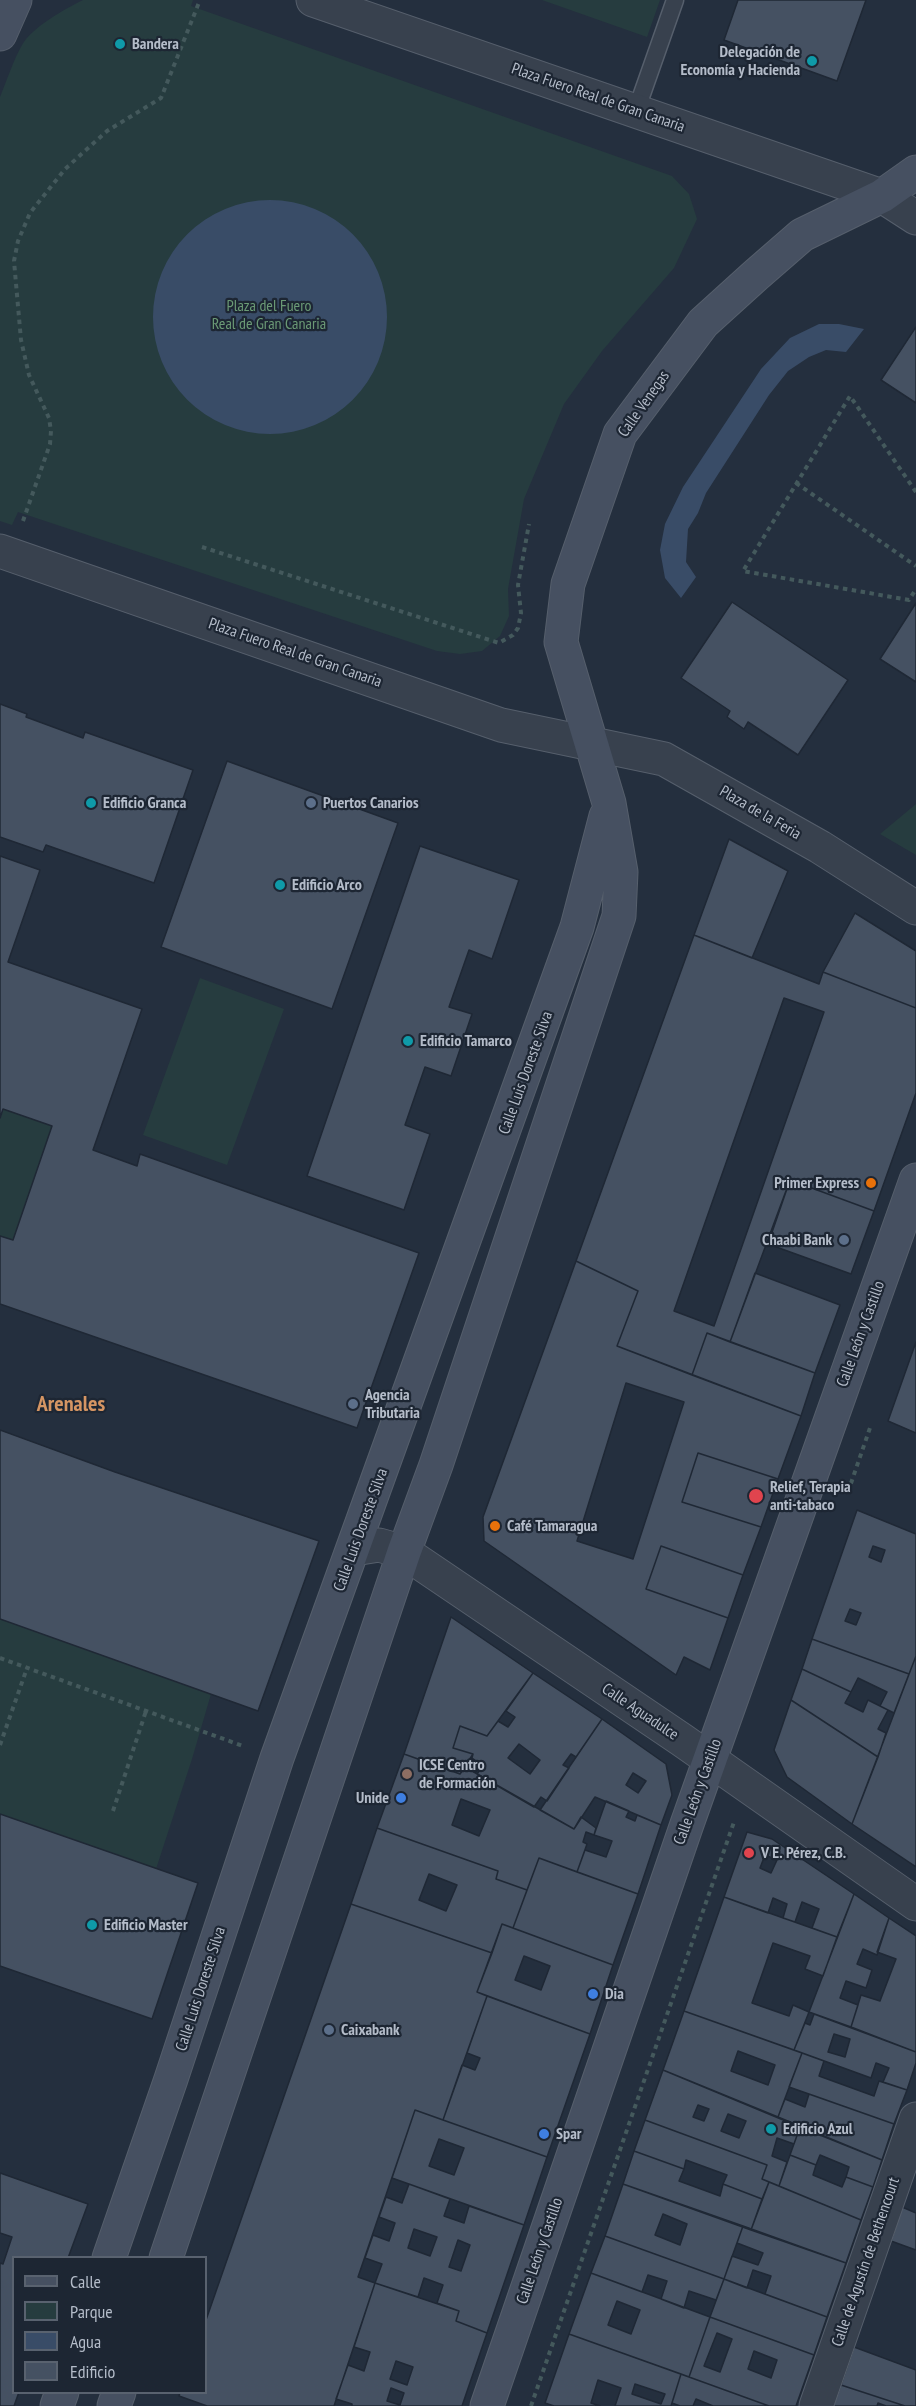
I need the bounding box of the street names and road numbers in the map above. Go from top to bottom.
street label: Plaza Fuero Real de Gran Canaria [509,59,687,137]
street label: Calle Venegas [614,367,674,441]
street label: Plaza Fuero Real de Gran Canaria [206,614,384,692]
street label: Plaza de la Feria [716,782,804,844]
street label: Calle Luis Doreste Silva [495,1009,557,1137]
street label: Calle León y Castillo [833,1278,889,1390]
street label: Calle Luis Doreste Silva [330,1466,392,1594]
street label: Calle Aguadulce [598,1679,682,1745]
street label: Calle León y Castillo [670,1736,726,1848]
street label: Calle Luis Doreste Silva [172,1925,230,2053]
street label: Calle de Agustín de Bethencourt [828,2175,904,2349]
street label: Calle León y Castillo [513,2195,567,2307]

